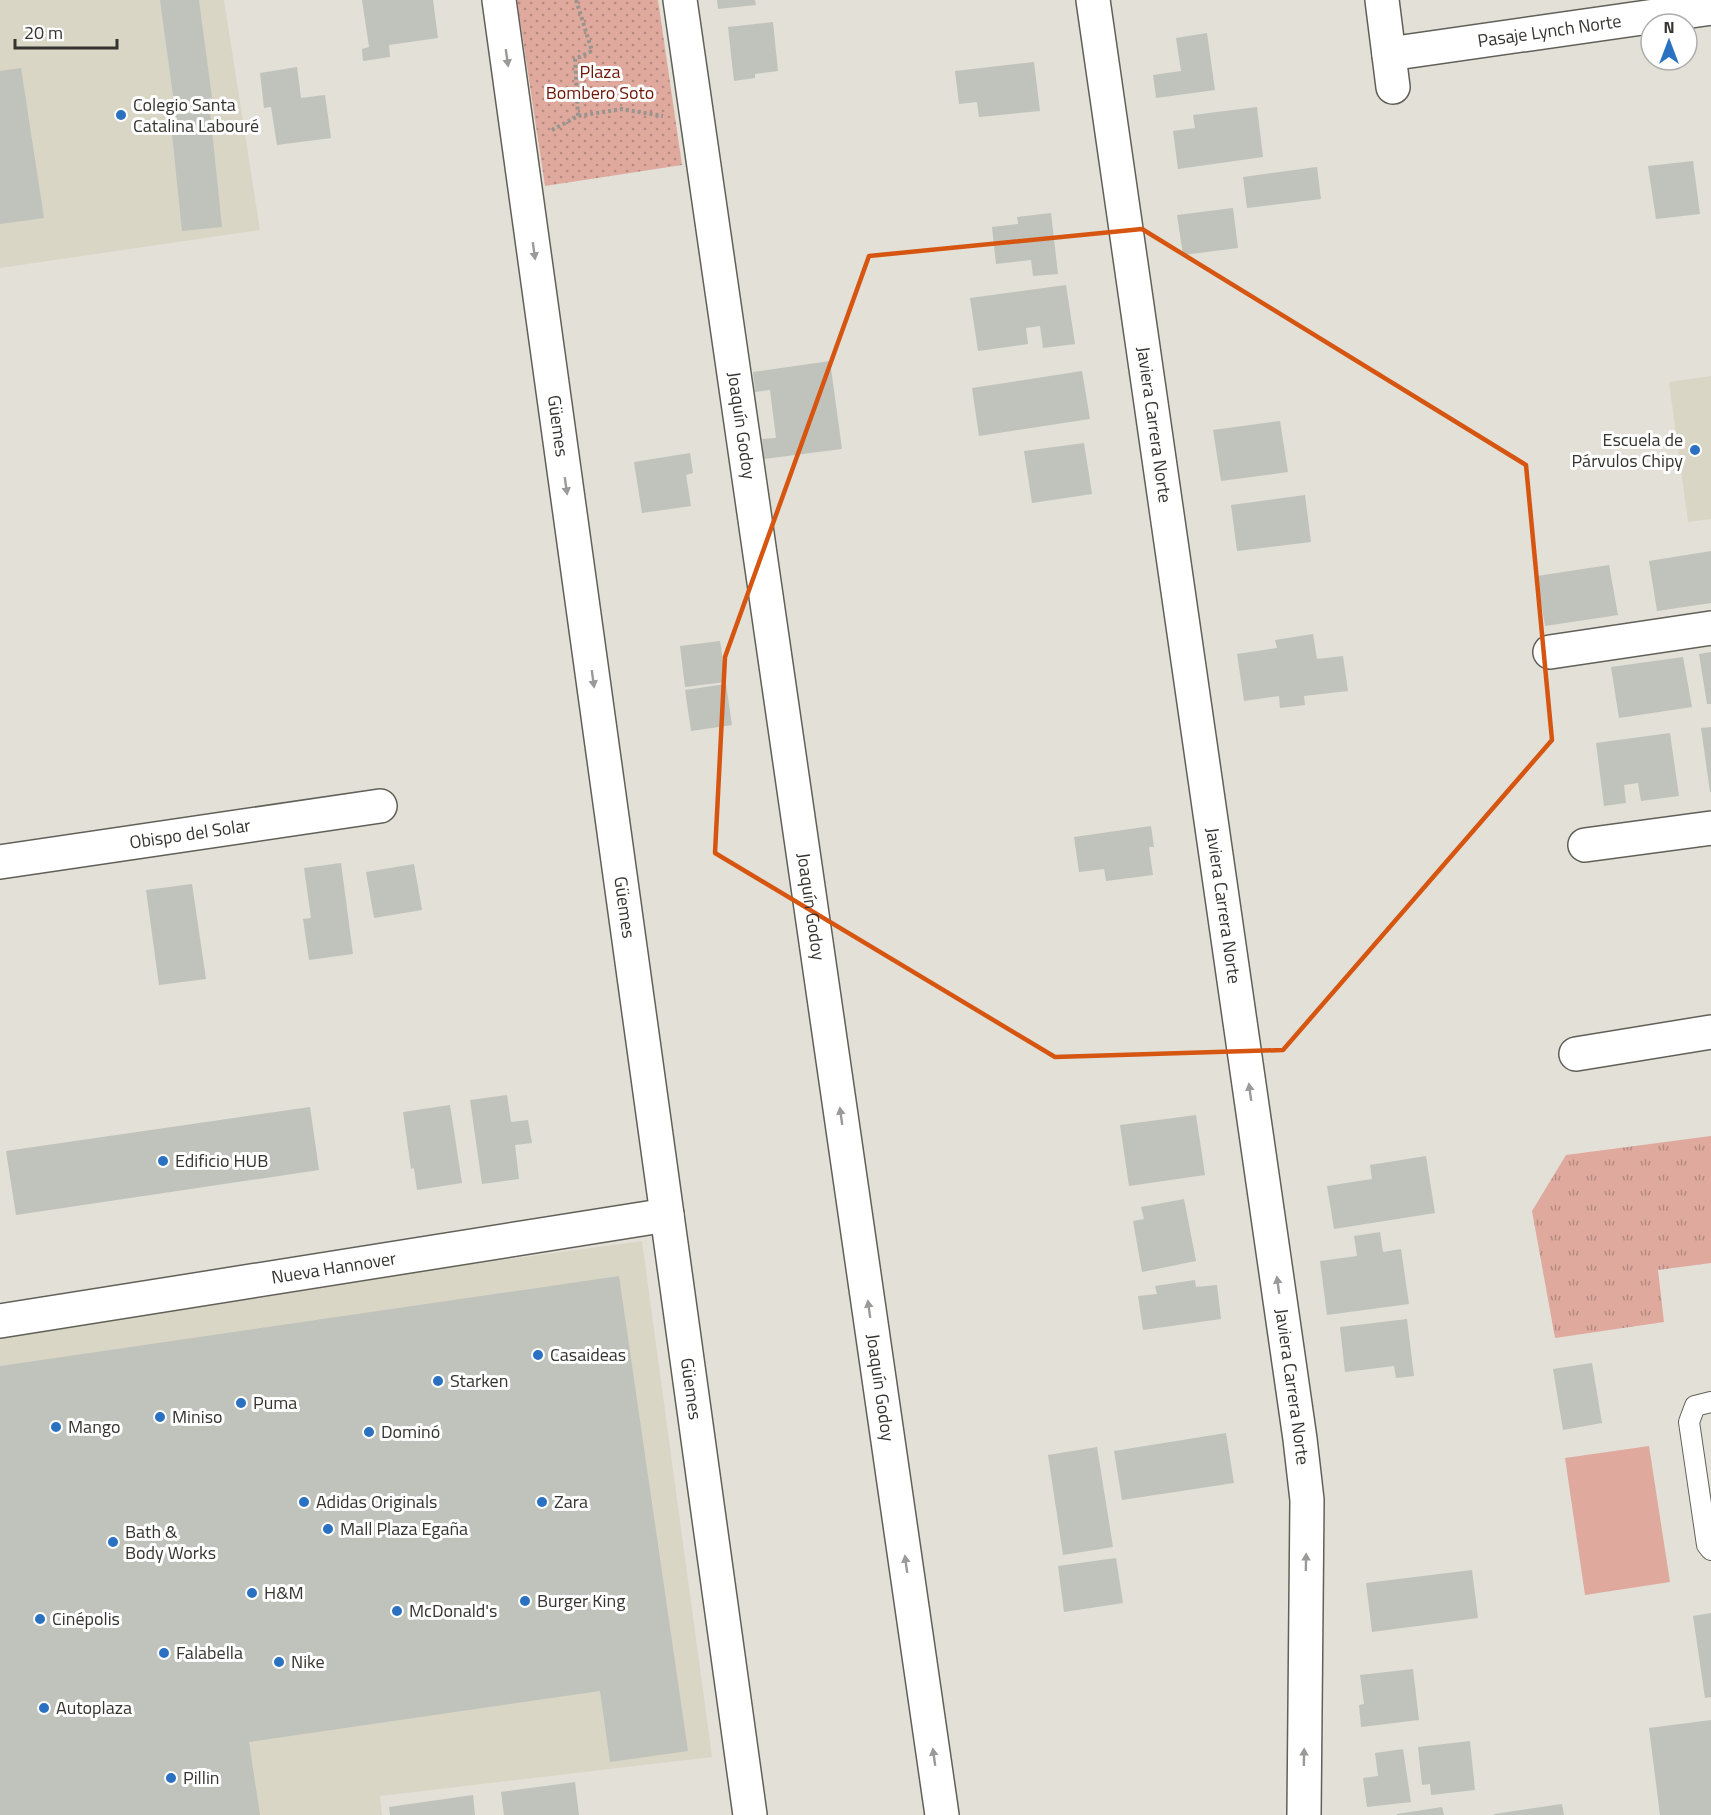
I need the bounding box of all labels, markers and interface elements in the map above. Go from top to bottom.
street label: Pasaje Lynch Norte [1476,7,1623,54]
scale bar [15,12,117,50]
north arrow [1639,12,1699,72]
text: N [1663,15,1675,39]
text: 20 m [24,19,63,46]
one-way arrow [502,49,512,68]
park label: Plaza Bombero Soto [546,58,654,106]
place label: Colegio Santa Catalina Labouré [133,91,259,139]
marker: Colegio Santa Catalina Labouré [114,108,128,122]
one-way arrow [529,242,538,261]
street label: Javiera Carrera Norte [1130,345,1179,505]
street label: Joaquín Godoy [721,370,763,481]
street label: Güemes [541,393,576,459]
place label: Escuela de Párvulos Chipy [1572,426,1683,474]
marker: Escuela de Párvulos Chipy [1688,443,1702,457]
one-way arrow [562,476,571,495]
one-way arrow [588,670,598,689]
street label: Obispo del Solar [127,811,252,856]
street label: Javiera Carrera Norte [1199,826,1248,986]
street label: Joaquín Godoy [790,851,833,962]
street label: Güemes [607,875,643,940]
one-way arrow [1246,1082,1255,1101]
one-way arrow [836,1106,845,1125]
place label: Edificio HUB [175,1147,268,1174]
marker: Edificio HUB [156,1154,170,1168]
street label: Nueva Hannover [269,1244,398,1291]
one-way arrow [1273,1275,1282,1294]
one-way arrow [864,1299,873,1318]
street label: Javiera Carrera Norte [1268,1307,1317,1466]
street label: Joaquín Godoy [860,1332,902,1443]
place label: Casaideas [550,1341,626,1368]
marker: Casaideas [531,1348,545,1362]
street label: Güemes [674,1356,709,1421]
place label: Starken [450,1367,508,1394]
marker: Starken [431,1374,445,1388]
place label: Puma [253,1389,297,1416]
marker: Puma [234,1396,248,1410]
place label: Miniso [172,1403,223,1430]
marker: Miniso [153,1410,167,1424]
place label: Mango [68,1413,121,1440]
place label: Dominó [381,1418,440,1445]
marker: Mango [49,1420,63,1434]
marker: Dominó [362,1425,376,1439]
place label: Adidas Originals [316,1488,437,1515]
place label: Zara [554,1488,588,1515]
marker: Adidas Originals [297,1495,311,1509]
marker: Zara [535,1495,549,1509]
place label: Mall Plaza Egaña [340,1515,468,1542]
place label: Bath & Body Works [125,1518,216,1566]
marker: Mall Plaza Egaña [321,1522,335,1536]
marker: Bath & Body Works [106,1535,120,1549]
one-way arrow [1301,1552,1311,1571]
one-way arrow [901,1555,910,1574]
place label: H&M [264,1579,304,1606]
marker: H&M [245,1586,259,1600]
place label: Burger King [537,1587,625,1614]
marker: Burger King [518,1594,532,1608]
place label: McDonald's [409,1597,497,1624]
marker: McDonald's [390,1604,404,1618]
place label: Cinépolis [52,1605,120,1632]
marker: Cinépolis [33,1612,47,1626]
place label: Falabella [176,1639,243,1666]
marker: Falabella [157,1646,171,1660]
place label: Nike [291,1648,325,1675]
marker: Nike [272,1655,286,1669]
place label: Autoplaza [56,1694,132,1721]
marker: Autoplaza [37,1701,51,1715]
one-way arrow [929,1747,938,1766]
one-way arrow [1299,1747,1309,1766]
place label: Pillin [183,1764,220,1791]
marker: Pillin [164,1771,178,1785]

